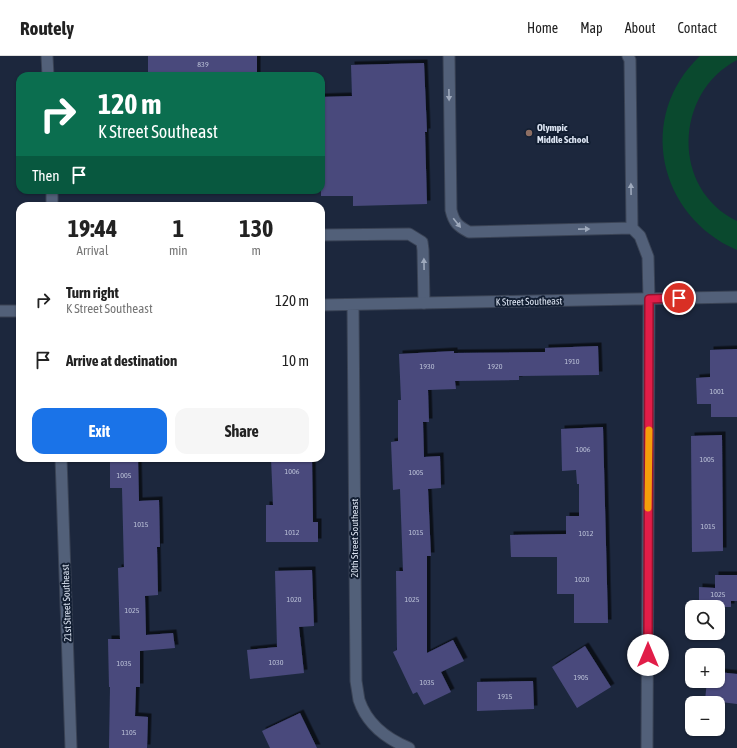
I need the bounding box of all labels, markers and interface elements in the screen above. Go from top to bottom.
text: Routely [20,17,74,39]
text: Home [527,20,558,36]
text: Map [580,20,603,36]
text: About [625,20,656,36]
text: Contact [678,20,717,36]
house number: 839 [197,60,209,69]
icon: right [32,88,84,140]
text: 120 m [98,88,161,120]
one-way arrow [446,89,452,102]
text: K Street Southeast [98,121,218,142]
place label: Olympic Middle School [537,122,589,145]
marker: Olympic Middle School [524,128,534,138]
icon: arrive [68,164,90,186]
text: Then [32,167,60,184]
one-way arrow [628,182,634,195]
text: 19:44 [68,215,117,242]
text: 1 [173,215,184,242]
text: 130 [239,215,273,242]
one-way arrow [453,218,462,228]
one-way arrow [578,226,591,232]
text: Arrival [77,243,108,258]
text: min [169,243,188,258]
text: m [252,243,261,258]
one-way arrow [420,258,427,270]
pin [662,281,696,315]
text: Turn right [66,284,119,301]
icon: arrive [668,287,690,309]
icon: right [32,289,54,311]
text: 120 m [275,292,309,309]
street label: K Street Southeast [496,295,563,308]
text: K Street Southeast [66,301,153,316]
icon: arrive [32,349,54,371]
text: Arrive at destination [66,352,177,369]
text: 10 m [282,352,309,369]
house number: 1910 [564,357,580,366]
house number: 1930 [419,362,435,371]
house number: 1920 [487,362,503,371]
house number: 1001 [709,387,725,396]
button: Exit [32,408,167,454]
button: Share [175,408,309,454]
house number: 1006 [575,445,591,454]
house number: 1005 [699,455,715,464]
house number: 1006 [284,467,300,476]
house number: 1005 [408,468,424,477]
house number: 1005 [116,471,132,480]
street label: 20th Street Southeast [349,498,360,577]
house number: 1015 [133,520,149,529]
house number: 1015 [700,522,716,531]
house number: 1012 [284,528,300,537]
house number: 1015 [408,528,424,537]
house number: 1012 [578,529,594,538]
street label: 21st Street Southeast [60,564,73,642]
house number: 1020 [574,575,590,584]
house number: 1025 [710,590,726,599]
house number: 1020 [286,595,302,604]
house number: 1025 [404,595,420,604]
map controls [685,600,725,736]
button: search [685,600,725,640]
house number: 1025 [124,606,140,615]
position arrow [627,634,669,676]
button: + [685,648,725,688]
house number: 1030 [268,658,284,667]
house number: 1035 [116,659,132,668]
house number: 1905 [573,673,589,682]
house number: 1035 [419,678,435,687]
house number: 1915 [497,692,513,701]
button: − [685,696,725,736]
house number: 1105 [121,728,137,737]

